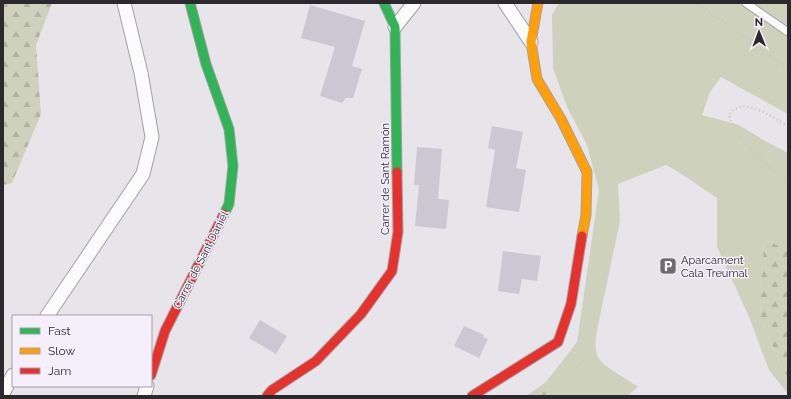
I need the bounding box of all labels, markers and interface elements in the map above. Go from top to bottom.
north arrow [739,12,779,52]
text: N [755,16,763,29]
street label: Carrer de Sant Ramón [379,123,392,235]
street label: Carrer de Sant Daniel [171,209,231,311]
place label: Aparcament Cala Treumal [681,254,748,280]
parking icon: Aparcament Cala Treumal [658,256,678,276]
legend [12,315,152,387]
text: Fast [48,324,71,338]
text: Slow [48,344,75,358]
text: Jam [48,364,71,378]

